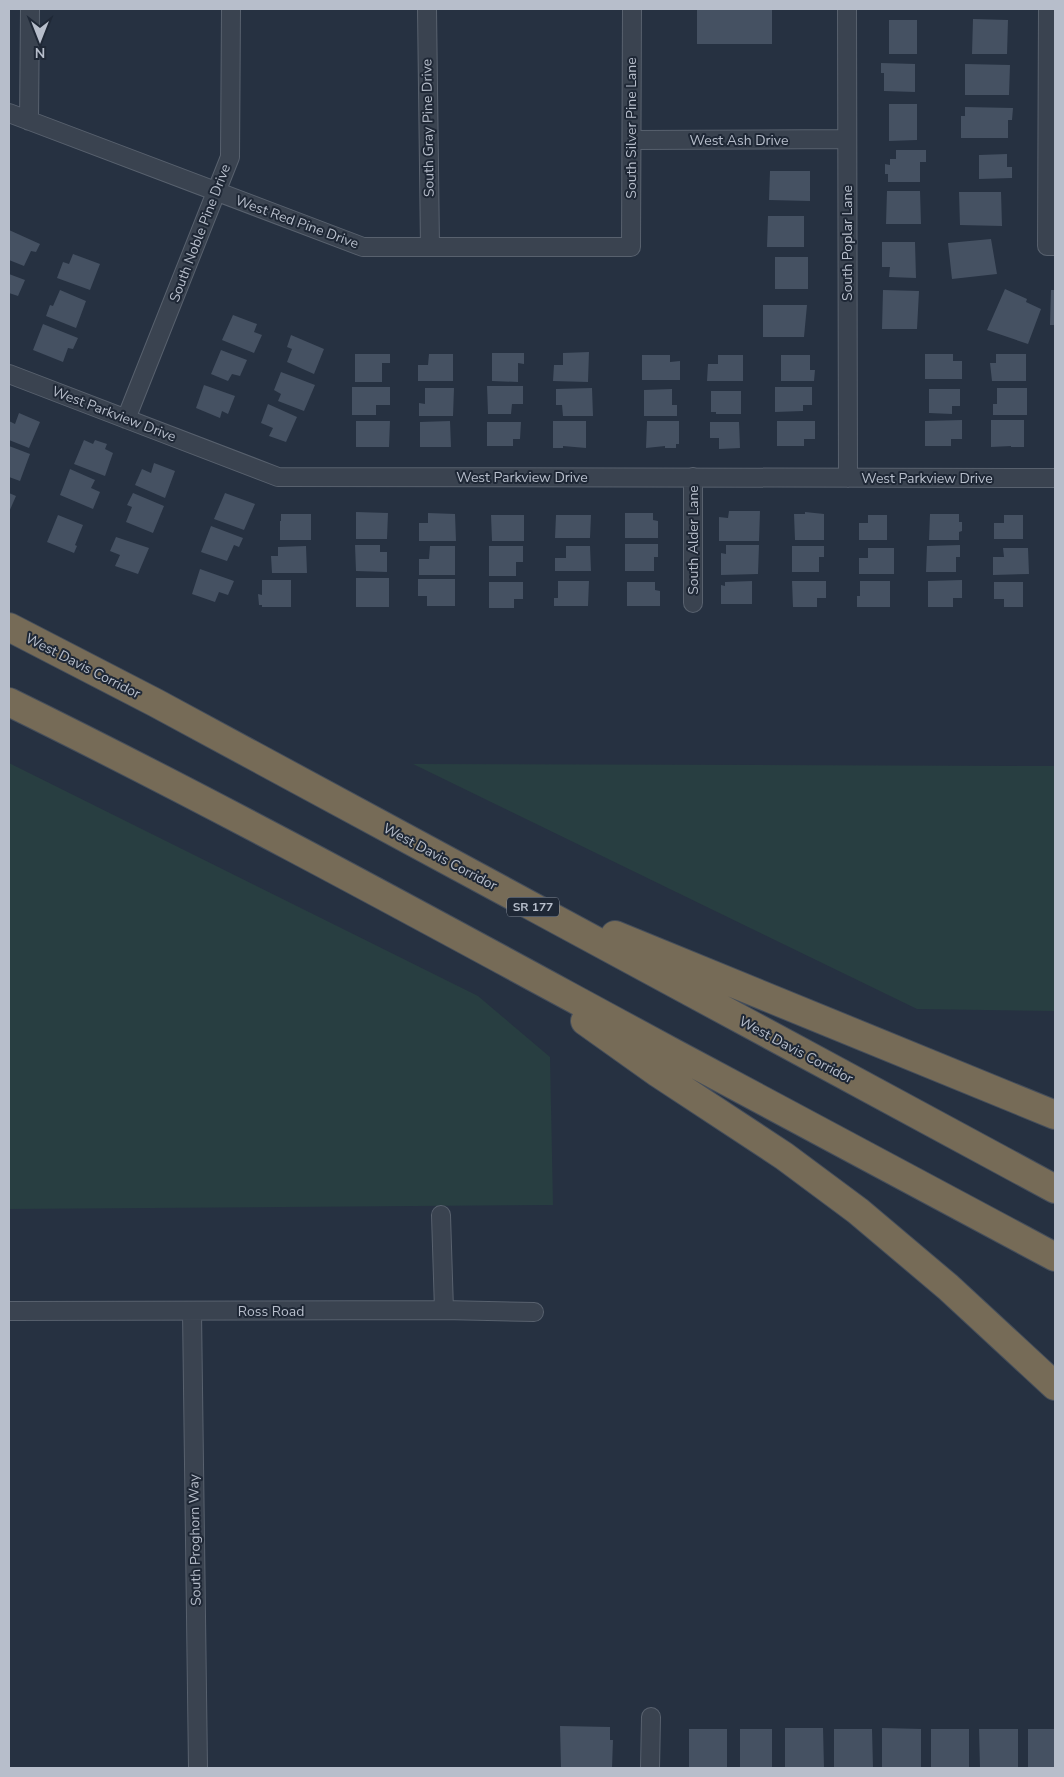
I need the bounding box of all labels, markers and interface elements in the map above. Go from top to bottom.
north arrow [15,15,65,65]
text: N [35,43,45,62]
street label: South Silver Pine Lane [622,57,641,199]
street label: South Gray Pine Drive [417,59,439,197]
street label: West Ash Drive [690,131,788,150]
street label: South Noble Pine Drive [165,161,235,305]
street label: South Poplar Lane [838,185,857,301]
street label: West Red Pine Drive [233,191,361,253]
street label: West Parkview Drive [49,382,179,446]
street label: West Parkview Drive [456,468,588,487]
street label: West Parkview Drive [861,469,993,488]
street label: South Alder Lane [684,485,703,595]
street label: West Davis Corridor [22,629,144,703]
street label: West Davis Corridor [380,819,500,895]
road number: SR 177 [507,898,559,916]
street label: West Davis Corridor [736,1012,856,1088]
street label: Ross Road [238,1302,304,1321]
street label: South Proghorn Way [184,1473,206,1606]

